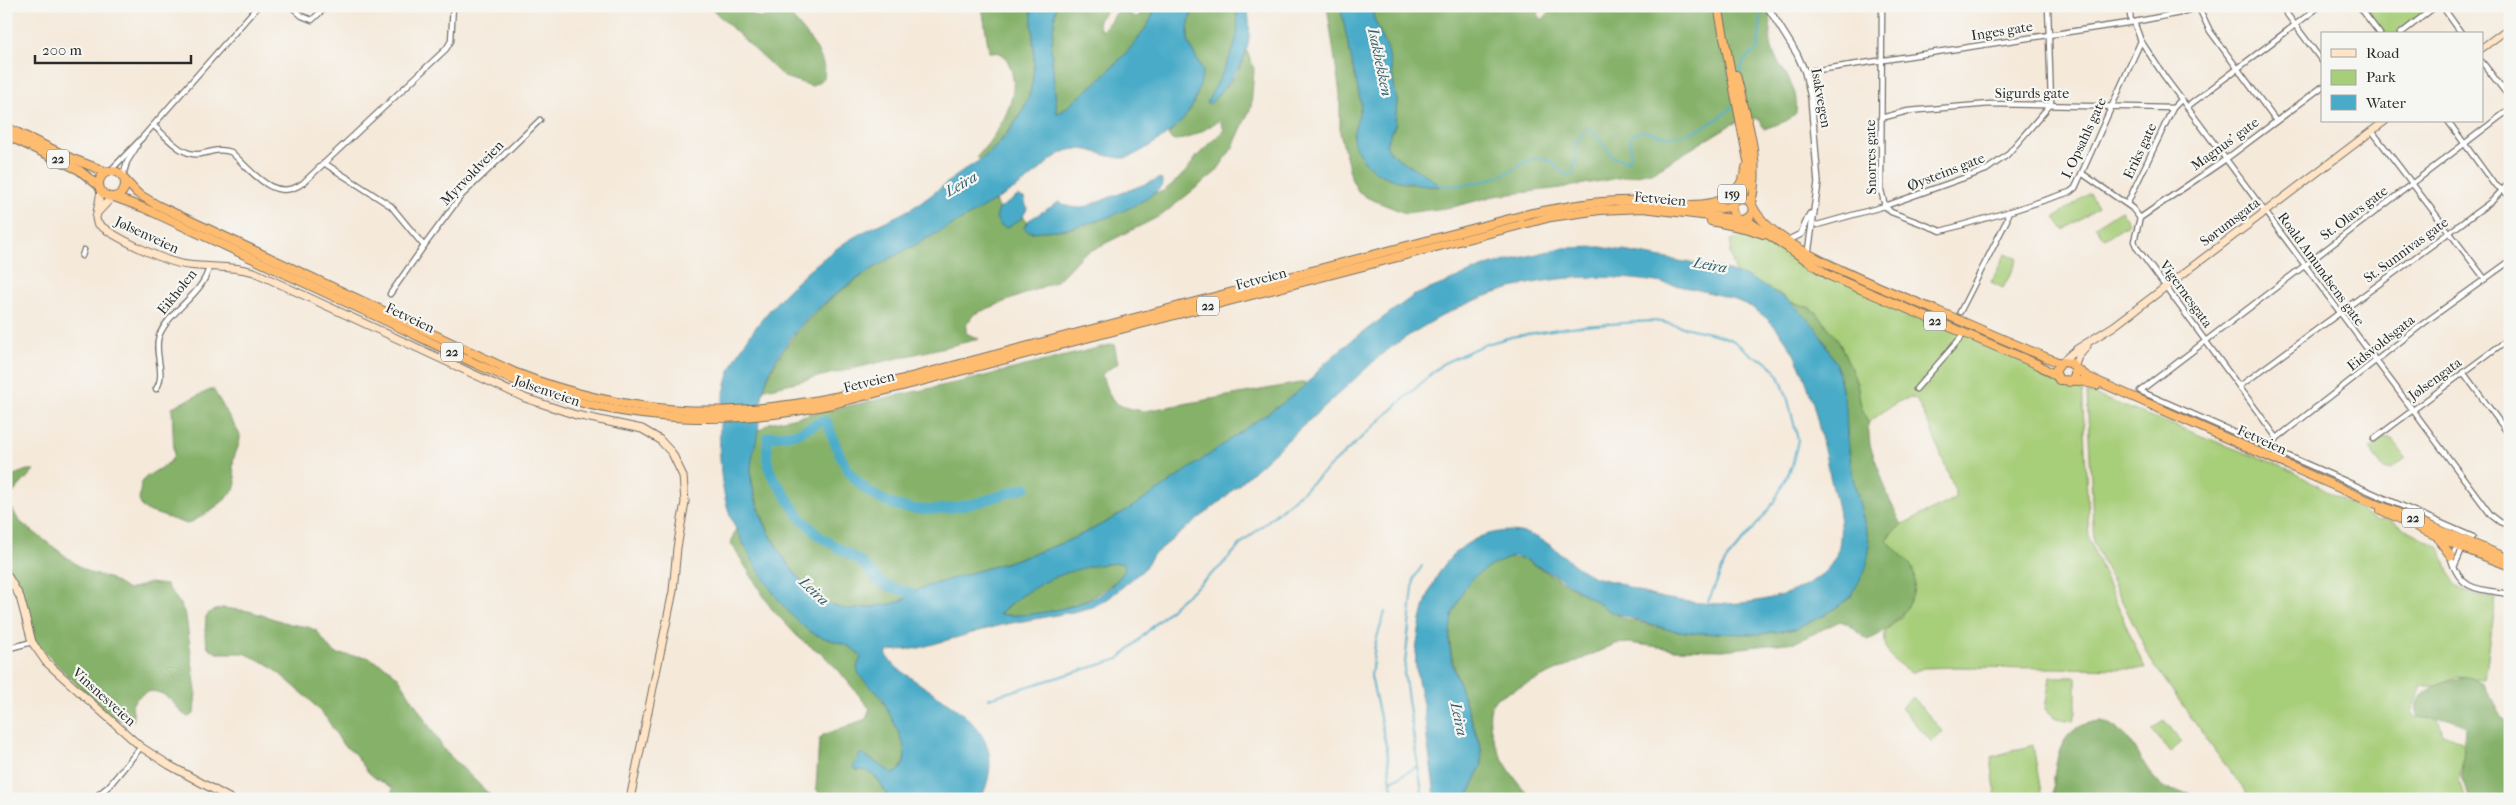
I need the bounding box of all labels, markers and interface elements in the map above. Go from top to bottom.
street label: Inges gate [1970,18,2034,44]
water label: Isakbekken [1364,25,1396,98]
scale bar [35,32,191,64]
legend [2321,32,2484,122]
text: 200 m [42,41,82,59]
text: Road [2366,44,2400,62]
street label: Isakvegen [1807,67,1835,129]
text: Park [2366,68,2396,86]
street label: Sigurds gate [1995,85,2069,102]
text: Water [2365,94,2406,112]
street label: I. Opsahls gate [2058,95,2110,181]
street label: Magnus' gate [2188,114,2262,174]
street label: Snorres gate [1862,119,1880,195]
street label: Eriks gate [2120,120,2160,182]
street label: Myrvoldveien [437,137,507,209]
street label: Øysteins gate [1905,149,1987,195]
road number: 22 [47,150,69,168]
water label: Leira [941,168,980,201]
street label: St. Olavs gate [2317,182,2391,244]
road number: 159 [1718,184,1746,203]
street label: Fetveien [1633,188,1687,210]
street label: Sørumsgata [2197,194,2264,250]
street label: Roald Amundsens gate [2274,209,2368,329]
street label: Jølsenveien [111,212,182,257]
street label: St. Sunnivas gate [2360,214,2452,286]
water label: Leira [1691,253,1728,277]
street label: Vigernesgata [2155,256,2216,331]
street label: Fetveien [1234,264,1288,294]
street label: Eikholen [154,266,200,318]
road number: 22 [1197,296,1219,316]
street label: Fetveien [383,299,437,337]
street label: Eidsvoldsgata [2344,311,2419,375]
road number: 22 [1924,312,1946,331]
road number: 22 [441,342,463,362]
street label: Jølsengata [2404,354,2465,405]
street label: Fetveien [842,367,896,397]
street label: Jølsenveien [511,371,582,410]
street label: Fetveien [2235,422,2289,458]
road number: 22 [2402,508,2424,528]
water label: Leira [795,572,833,609]
street label: Vinsnesveien [68,663,139,730]
water label: Leira [1446,700,1471,738]

